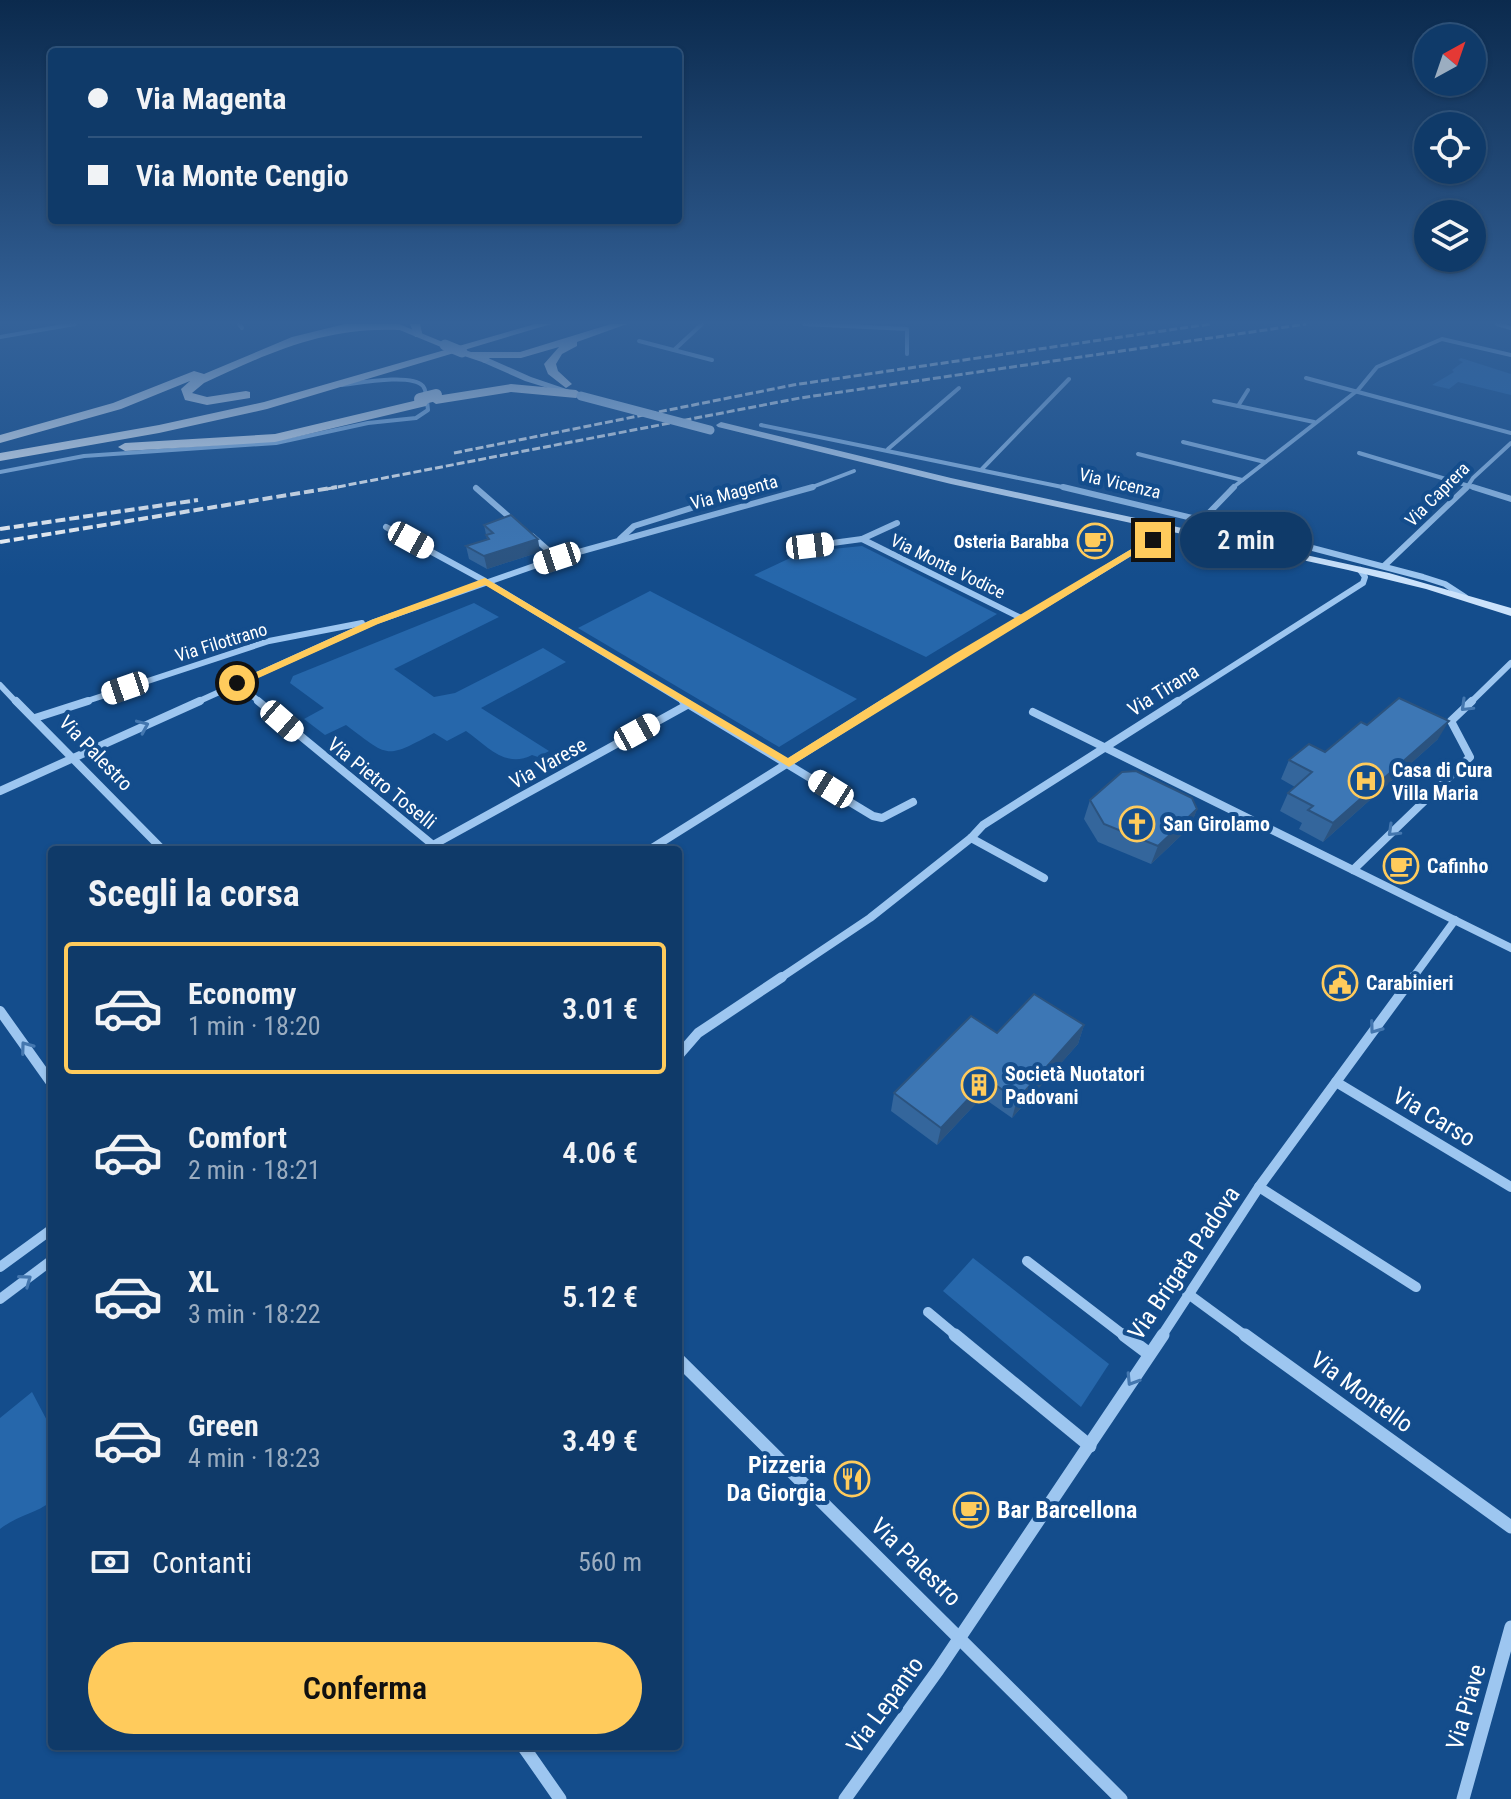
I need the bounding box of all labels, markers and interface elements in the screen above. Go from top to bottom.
north arrow [1414,24,1486,96]
map controls [1414,24,1486,272]
text: Via Magenta [136,81,286,116]
button: locate [1414,112,1486,184]
text: Via Monte Cengio [136,158,349,193]
button: layers [1414,200,1486,272]
street label: Via Caprera [1401,458,1473,530]
street label: Via Vicenza [1077,463,1163,503]
street label: Via Magenta [688,470,780,514]
callout: 2 min [1181,512,1313,568]
car [384,518,438,562]
cafe icon: Osteria Barabba [1076,522,1114,560]
route end [1135,522,1171,558]
text: 2 min [1217,525,1275,555]
street label: Via Monte Vodice [887,529,1009,603]
car [785,531,835,561]
place label: Osteria Barabba [954,531,1069,552]
car [530,539,584,577]
street label: Via Filottrano [172,618,270,666]
street label: Via Tirana [1123,659,1203,721]
route start [219,665,255,701]
car [98,669,152,707]
car [256,696,308,746]
one-way arrow [1461,697,1475,711]
street label: Via Palestro [54,710,138,796]
car [610,710,664,754]
one-way arrow [134,720,149,736]
street label: Via Pietro Toselli [323,732,441,834]
street label: Via Varese [505,732,591,794]
place label: Casa di Cura Villa Maria [1392,758,1492,805]
hospital icon: Casa di Cura Villa Maria [1347,762,1385,800]
car [804,766,858,812]
church icon: San Girolamo [1118,805,1156,843]
place label: San Girolamo [1163,812,1270,836]
one-way arrow [1388,821,1402,836]
cafe icon: Cafinho [1382,847,1420,885]
place label: Cafinho [1427,854,1488,878]
text: Scegli la corsa [88,873,300,915]
public building icon: Carabinieri [1321,964,1359,1002]
place label: Carabinieri [1366,971,1454,995]
icon: car [92,972,164,1044]
text: Economy [188,976,296,1011]
text: 3.01 € [562,991,638,1026]
text: 1 min · 18:20 [188,1011,321,1041]
one-way arrow [1371,1020,1385,1034]
one-way arrow [21,1042,36,1056]
place label: Società Nuotatori Padovani [1005,1062,1145,1109]
building icon: Società Nuotatori Padovani [960,1066,998,1104]
street label: Via Carso [1388,1081,1480,1153]
icon: car [92,1116,164,1188]
text: Comfort [188,1120,287,1155]
text: 4.06 € [562,1135,638,1170]
text: 2 min · 18:21 [188,1155,321,1185]
street label: Via Brigata Padova [1122,1181,1246,1345]
icon: car [92,1260,164,1332]
text: XL [188,1264,219,1299]
one-way arrow [17,1275,32,1289]
text: 5.12 € [562,1279,638,1314]
text: 3 min · 18:22 [188,1299,321,1329]
street label: Via Montello [1306,1346,1418,1438]
one-way arrow [1126,1371,1141,1386]
icon: car [92,1404,164,1476]
text: Green [188,1408,259,1443]
text: 3.49 € [562,1423,638,1458]
text: 4 min · 18:23 [188,1443,321,1473]
place label: Pizzeria Da Giorgia [726,1451,826,1507]
restaurant icon: Pizzeria Da Giorgia [833,1460,871,1498]
cafe icon: Bar Barcellona [952,1491,990,1529]
place label: Bar Barcellona [997,1496,1137,1524]
street label: Via Palestro [865,1512,967,1612]
icon: cash [88,1540,132,1584]
text: Contanti [152,1545,252,1580]
text: 560 m [578,1547,642,1577]
button: Conferma [88,1642,642,1734]
street label: Via Lepanto [841,1651,929,1759]
street label: Via Piave [1440,1661,1492,1753]

